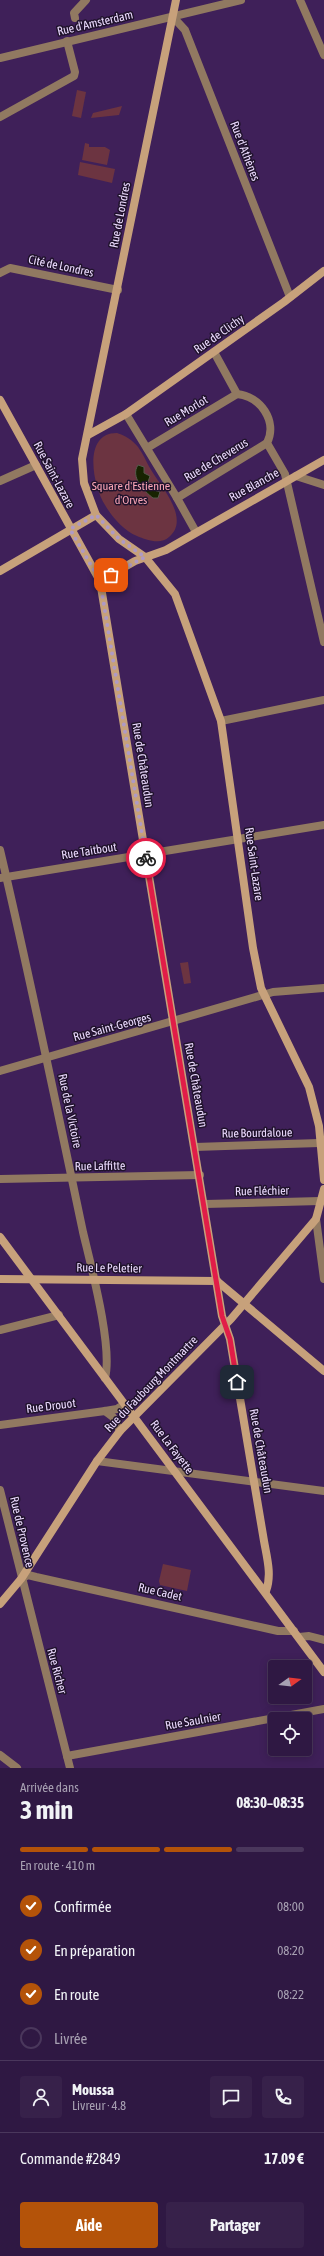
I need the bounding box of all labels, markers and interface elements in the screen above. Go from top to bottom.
street label: Rue d'Amsterdam [56,7,134,39]
street label: Rue d'Athènes [227,119,263,183]
street label: Rue de Londres [107,181,133,249]
street label: Cité de Londres [27,252,95,280]
street label: Rue de Clichy [191,312,247,356]
street label: Rue Morlot [162,392,211,429]
street label: Rue de Cheverus [182,435,250,485]
street label: Rue Saint-Lazare [31,439,77,511]
street label: Rue Blanche [227,466,281,504]
park label: Square d'Estienne d'Orves [92,479,170,507]
pin [94,558,128,592]
icon: bag [100,564,122,586]
street label: Rue de Châteaudun [129,721,157,809]
street label: Rue Saint-Lazare [242,827,266,901]
courier [126,838,166,878]
street label: Rue Taitbout [60,840,118,862]
icon: bike [135,847,157,869]
street label: Rue Saint-Georges [72,1010,152,1044]
street label: Rue de Châteaudun [182,1041,210,1129]
street label: Rue de la Victoire [55,1072,85,1150]
street label: Rue Bourdaloue [222,1125,292,1141]
street label: Rue Laffitte [75,1159,125,1173]
street label: Rue Fléchier [235,1184,290,1198]
street label: Rue Le Peletier [76,1260,142,1276]
street label: Rue du Faubourg Montmartre [101,1333,201,1435]
pin [220,1365,254,1399]
icon: home [226,1371,248,1393]
street label: Rue Drouot [25,1396,77,1416]
street label: Rue de Châteaudun [247,1407,275,1495]
street label: Rue La Fayette [147,1417,197,1477]
street label: Rue de Provence [7,1495,37,1569]
street label: Rue Cadet [137,1580,184,1604]
street label: Rue Richer [44,1647,70,1696]
north arrow [268,1660,312,1704]
map controls [268,1660,312,1756]
street label: Rue Saulnier [164,1709,222,1733]
button: locate [268,1712,312,1756]
text: Arrivée dans [20,1780,79,1795]
text: 08:30–08:35 [236,1794,304,1811]
text: 3 min [20,1795,73,1825]
text: En route · 410 m [20,1858,95,1873]
icon: check [20,1895,42,1917]
text: Confirmée [54,1898,111,1915]
text: 08:00 [277,1899,304,1914]
icon: check [20,1939,42,1961]
text: En préparation [54,1942,135,1959]
text: 08:20 [277,1943,304,1958]
icon: check [20,1983,42,2005]
text: En route [54,1986,99,2003]
text: 08:22 [277,1987,304,2002]
text: Livrée [54,2030,87,2047]
button: person [20,2076,62,2118]
button: chat [210,2076,252,2118]
button: phone [262,2076,304,2118]
text: Moussa [72,2081,114,2098]
text: Livreur · 4.8 [72,2098,126,2113]
text: Commande #2849 [20,2150,120,2167]
text: 17.09 € [264,2150,304,2167]
button: Aide [20,2202,158,2248]
button: Partager [166,2202,304,2248]

